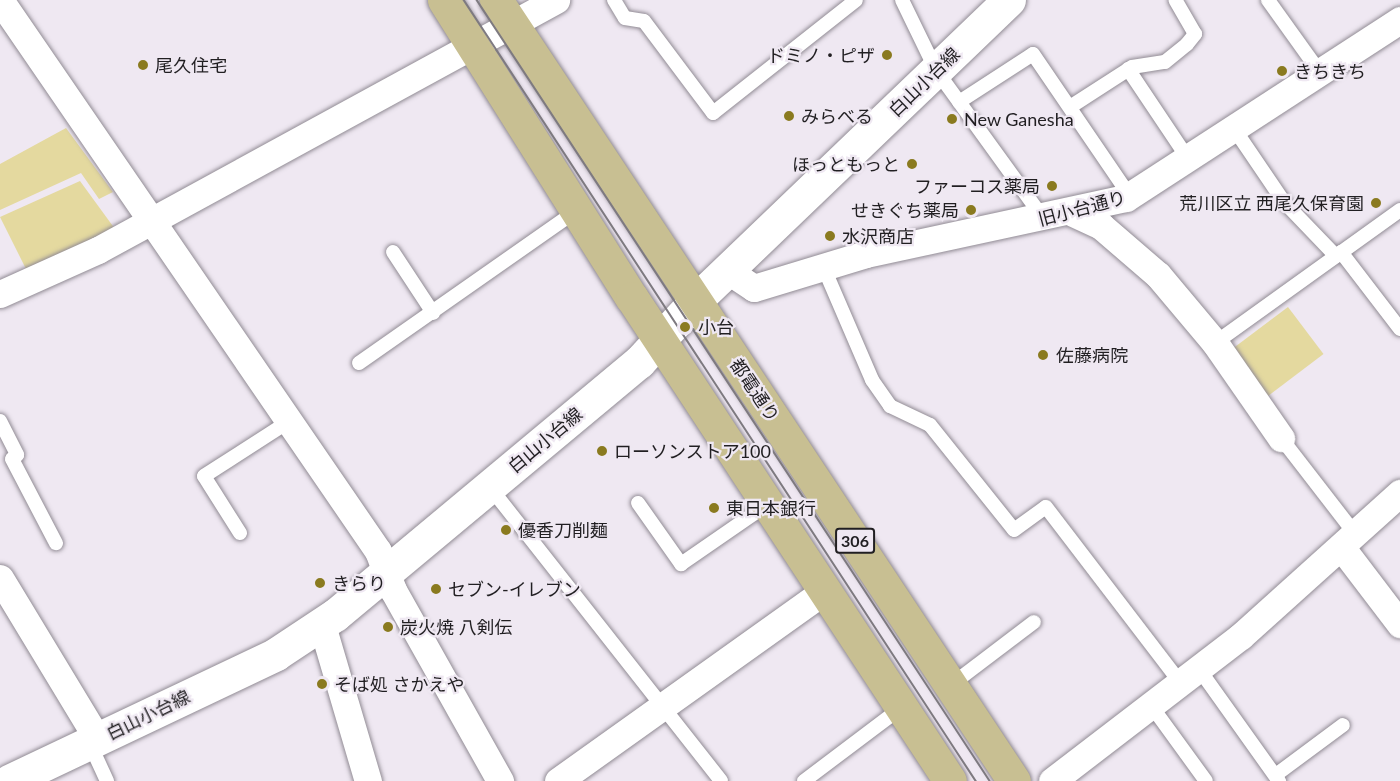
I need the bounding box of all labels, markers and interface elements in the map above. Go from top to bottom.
street label: 白山小台線 [884,43,964,121]
place label: ドミノ・ピザ [767,44,875,66]
marker: ドミノ・ピザ [880,48,894,62]
place label: 尾久住宅 [155,54,227,76]
marker: 尾久住宅 [136,58,150,72]
place label: きちきち [1294,60,1366,82]
marker: きちきち [1275,64,1289,78]
place label: みらべる [801,105,873,127]
place label: New Ganesha [964,108,1074,130]
marker: みらべる [782,109,796,123]
marker: New Ganesha [945,112,959,126]
place label: ほっともっと [792,153,900,175]
marker: ほっともっと [905,157,919,171]
place label: ファーコス薬局 [914,175,1040,197]
marker: ファーコス薬局 [1045,179,1059,193]
street label: 旧小台通り [1036,186,1128,230]
place label: 荒川区立 西尾久保育園 [1179,192,1364,214]
marker: 荒川区立 西尾久保育園 [1369,196,1383,210]
place label: せきぐち薬局 [851,199,959,221]
marker: せきぐち薬局 [964,203,978,217]
place label: 水沢商店 [842,225,914,247]
marker: 水沢商店 [823,229,837,243]
place label: 小台 [698,316,734,338]
marker: 小台 [676,318,694,336]
place label: 佐藤病院 [1056,344,1128,366]
marker: 佐藤病院 [1034,346,1052,364]
street label: 都電通り [726,354,784,426]
street label: 白山小台線 [504,403,586,477]
place label: ローソンストア100 [614,440,771,462]
marker: ローソンストア100 [595,444,609,458]
place label: 東日本銀行 [726,497,816,519]
marker: 東日本銀行 [707,501,721,515]
place label: 優香刀削麺 [518,519,608,541]
marker: 優香刀削麺 [499,523,513,537]
road number: 306 [834,528,876,554]
place label: きらり [332,572,386,594]
marker: きらり [313,576,327,590]
place label: セブン-イレブン [448,578,581,600]
marker: セブン-イレブン [429,582,443,596]
place label: 炭火焼 八剣伝 [400,616,513,638]
marker: 炭火焼 八剣伝 [381,620,395,634]
place label: そば処 さかえや [334,673,465,695]
marker: そば処 さかえや [315,677,329,691]
street label: 白山小台線 [103,686,193,744]

